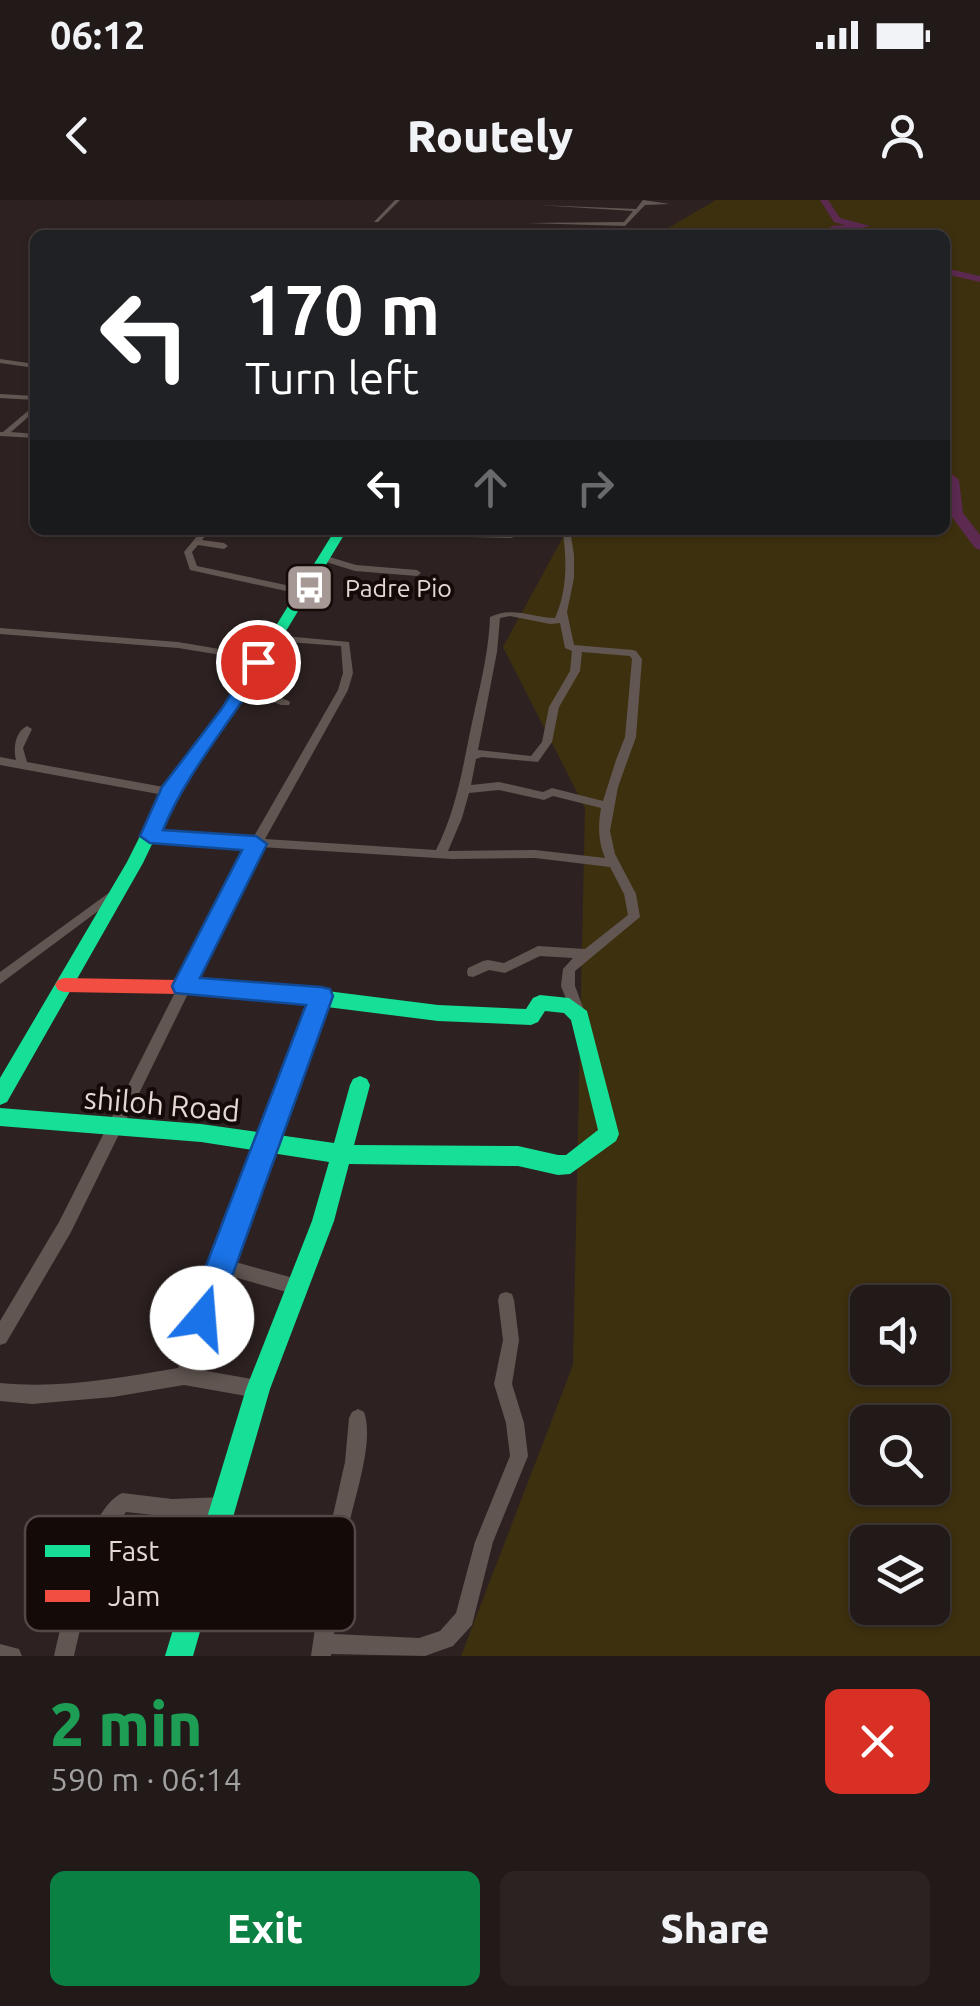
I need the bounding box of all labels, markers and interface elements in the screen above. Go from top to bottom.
text: 06:12 [50,14,145,56]
icon: back [50,108,105,163]
icon: person [875,108,930,163]
text: Routely [407,110,573,161]
icon: left [80,270,210,400]
text: 170 m [245,270,440,348]
text: Turn left [245,352,419,403]
icon: left [358,460,413,515]
icon: ahead [463,460,518,515]
icon: right [568,460,623,515]
bus stop icon: Padre Pio [284,562,336,614]
place label: Padre Pio [345,574,452,602]
pin [216,620,301,705]
icon: arrive [231,635,286,690]
street label: shiloh Road [83,1080,241,1128]
position arrow [150,1266,254,1370]
map controls [850,1285,950,1625]
button: sound [850,1285,950,1385]
button: search [850,1405,950,1505]
legend [25,1516,355,1631]
button: layers [850,1525,950,1625]
text: Fast [108,1535,159,1566]
text: Jam [108,1580,160,1611]
button: close [825,1689,930,1794]
text: 2 min [50,1690,203,1757]
text: 590 m · 06:14 [50,1761,242,1797]
button: Exit [50,1871,480,1986]
button: Share [500,1871,930,1986]

